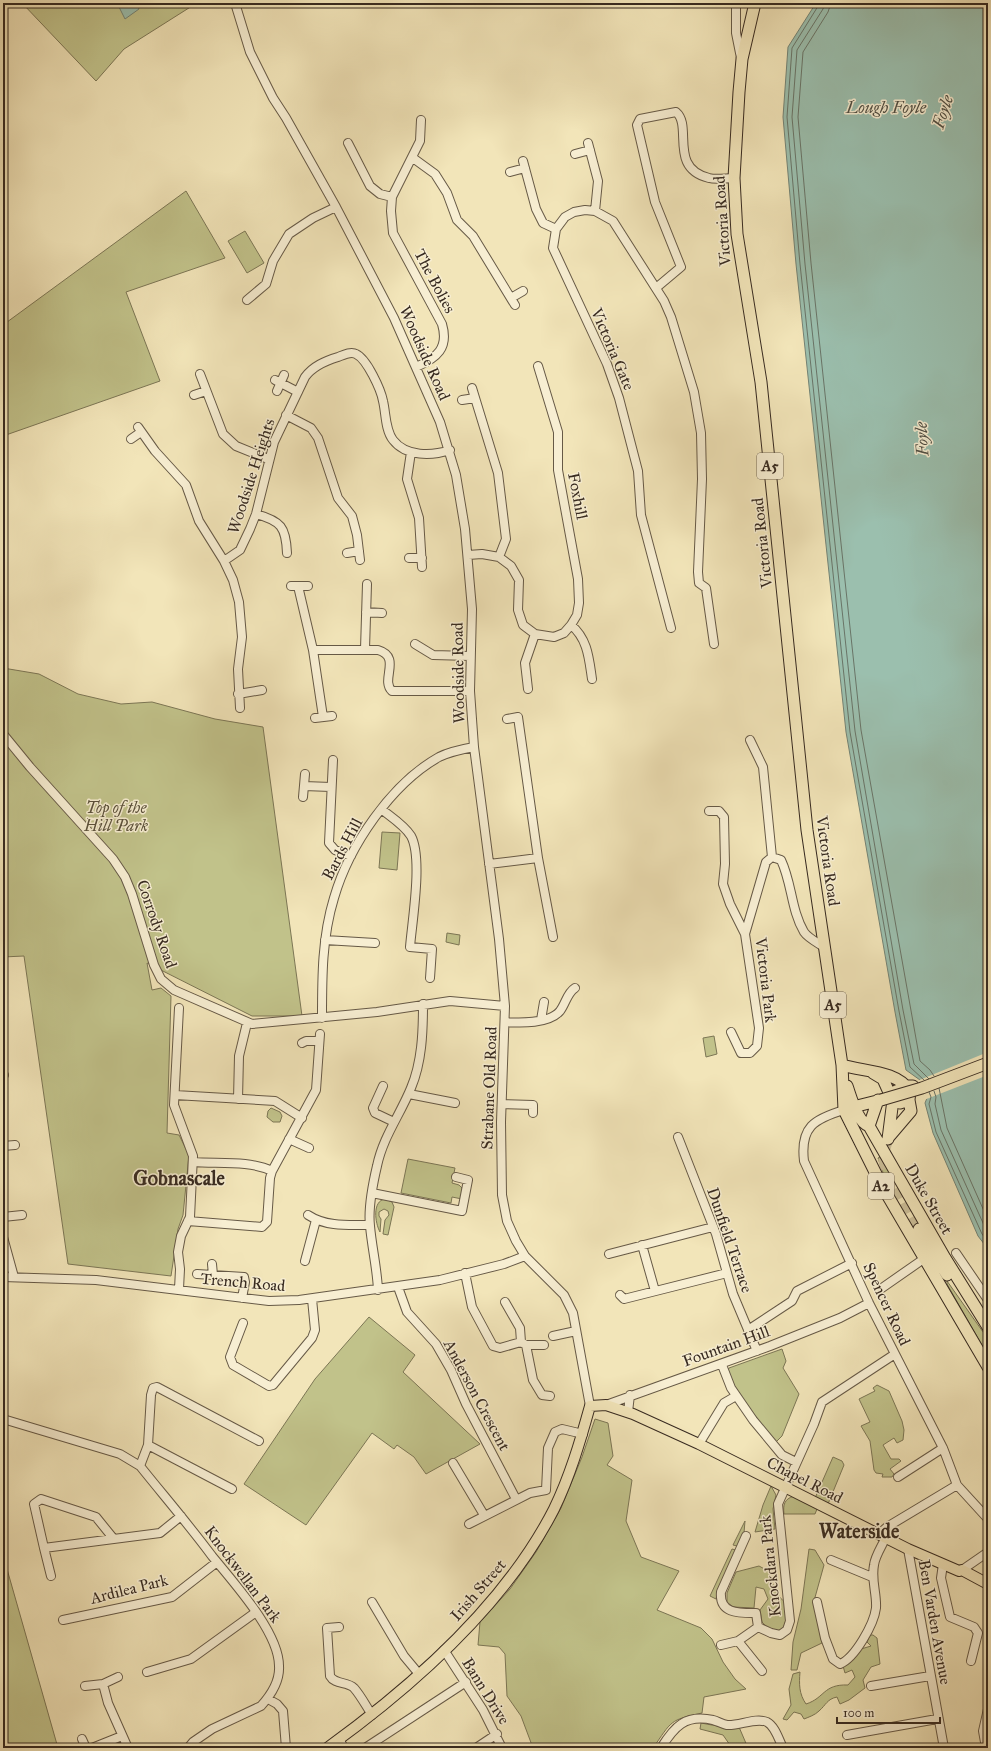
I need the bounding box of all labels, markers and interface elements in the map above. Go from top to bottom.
water label: Foyle [927,92,958,132]
water label: Lough Foyle [845,97,927,118]
street label: Victoria Road [709,175,735,268]
street label: The Bolies [410,246,460,316]
street label: Woodside Road [396,303,454,403]
street label: Victoria Gate [587,304,639,393]
street label: Woodside Heights [223,416,280,536]
water label: Foyle [911,421,933,458]
road number: A5 [757,453,783,479]
street label: Foxhill [564,471,592,522]
street label: Victoria Road [748,497,776,590]
street label: Woodside Road [448,622,468,724]
park label: Top of the Hill Park [83,798,148,835]
street label: Bards Hill [318,814,367,883]
street label: Victoria Road [812,814,844,907]
street label: Corrody Road [133,877,181,971]
street label: Victoria Park [751,935,781,1024]
road number: A5 [820,992,846,1018]
street label: Strabane Old Road [477,1026,501,1150]
street label: Duke Street [901,1160,957,1238]
district label: Gobnascale [133,1166,225,1190]
road number: A2 [868,1173,894,1199]
street label: Dunfield Terrace [703,1185,757,1295]
street label: Spencer Road [859,1259,915,1349]
street label: Trench Road [200,1269,286,1295]
street label: Fountain Hill [680,1321,773,1371]
street label: Anderson Crescent [439,1335,514,1454]
street label: Chapel Road [764,1453,846,1507]
street label: Knockdara Park [755,1514,785,1618]
district label: Waterside [819,1519,900,1543]
street label: Knockwellan Park [201,1522,286,1626]
street label: Irish Street [446,1555,510,1625]
street label: Ben Varden Avenue [915,1558,955,1686]
street label: Ardilea Park [87,1570,170,1608]
street label: Bann Drive [458,1654,514,1728]
scale bar [837,1699,940,1725]
text: 100 m [843,1706,874,1720]

